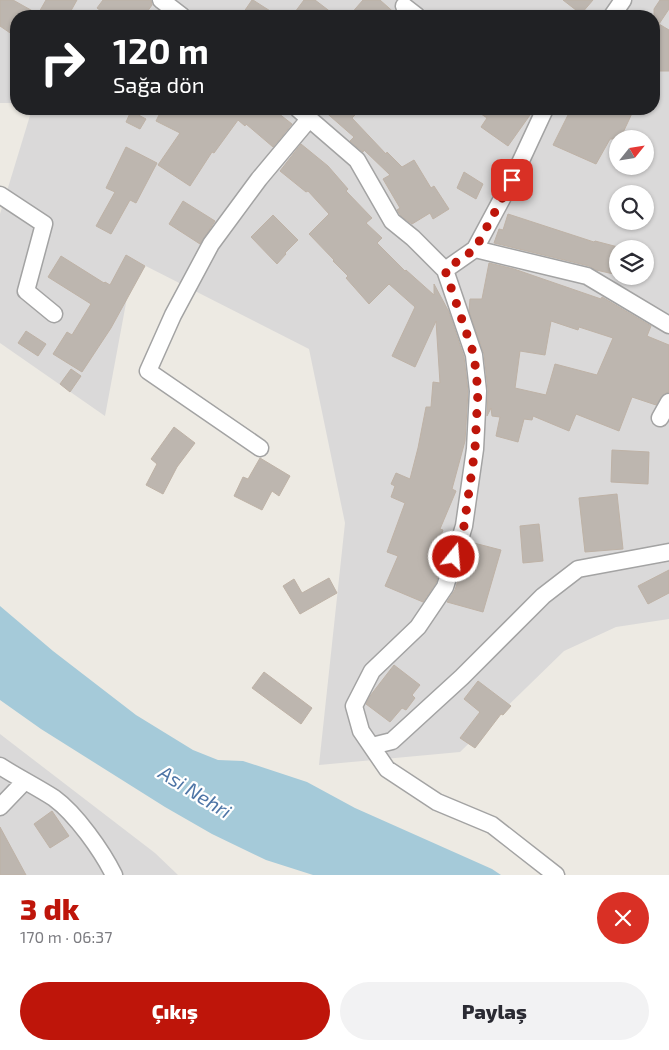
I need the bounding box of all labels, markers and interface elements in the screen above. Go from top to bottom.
text: 120 m [113,29,209,71]
icon: right [30,30,95,95]
text: Sağa dön [113,71,204,97]
north arrow [609,130,654,175]
map controls [609,130,654,285]
pin [491,159,533,201]
icon: arrive [498,166,526,194]
button: search [609,185,654,230]
button: layers [609,240,654,285]
position arrow [427,530,479,582]
water label: Asi Nehri [154,759,236,823]
text: 3 dk [20,890,79,926]
button: close [597,892,649,944]
text: 170 m · 06:37 [20,927,112,946]
button: Çıkış [20,982,330,1040]
button: Paylaş [340,982,649,1040]

